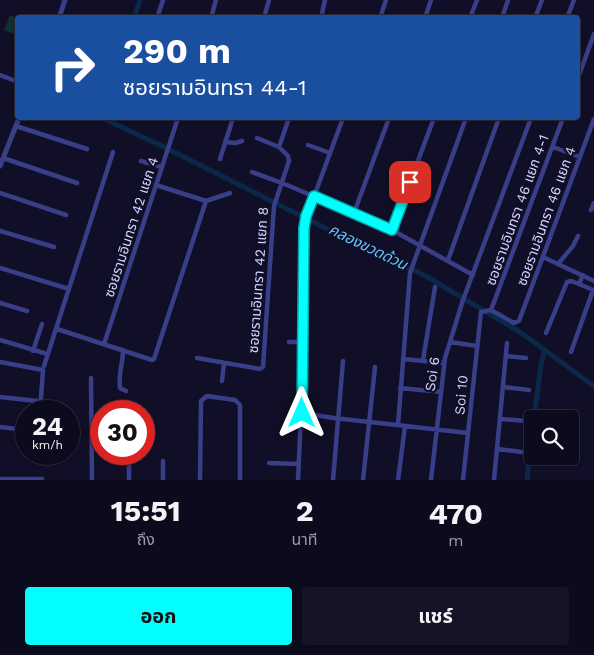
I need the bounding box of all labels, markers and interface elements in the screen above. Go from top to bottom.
text: 290 m [123,30,231,72]
icon: right [40,35,105,100]
text: ซอยรามอินทรา 44-1 [123,75,307,100]
street label: ซอยรามอินทรา 46 แยก 4-1 [482,132,552,288]
street label: ซอยรามอินทรา 46 แยก 4 [513,144,579,288]
street label: ซอยรามอินทรา 42 แยก 4 [101,155,161,299]
pin [389,161,431,203]
icon: arrive [396,168,424,196]
street label: ซอยรามอินทรา 42 แยก 8 [245,206,271,354]
water label: คลองขวดด้วน [326,220,411,274]
street label: Soi 6 [422,356,442,392]
street label: Soi 10 [451,374,471,416]
position arrow [275,386,327,438]
speed limit sign: 30 [90,400,155,465]
map controls [524,410,579,465]
button: search [524,410,579,465]
text: 24 [32,412,63,441]
text: km/h [32,438,63,452]
text: 15:51 [111,493,181,528]
text: 2 [296,493,314,528]
text: 470 [428,496,483,531]
text: ถึง [137,530,155,549]
text: นาที [292,530,318,549]
text: m [448,531,463,550]
button: ออก [25,587,292,645]
button: แชร์ [302,587,569,645]

